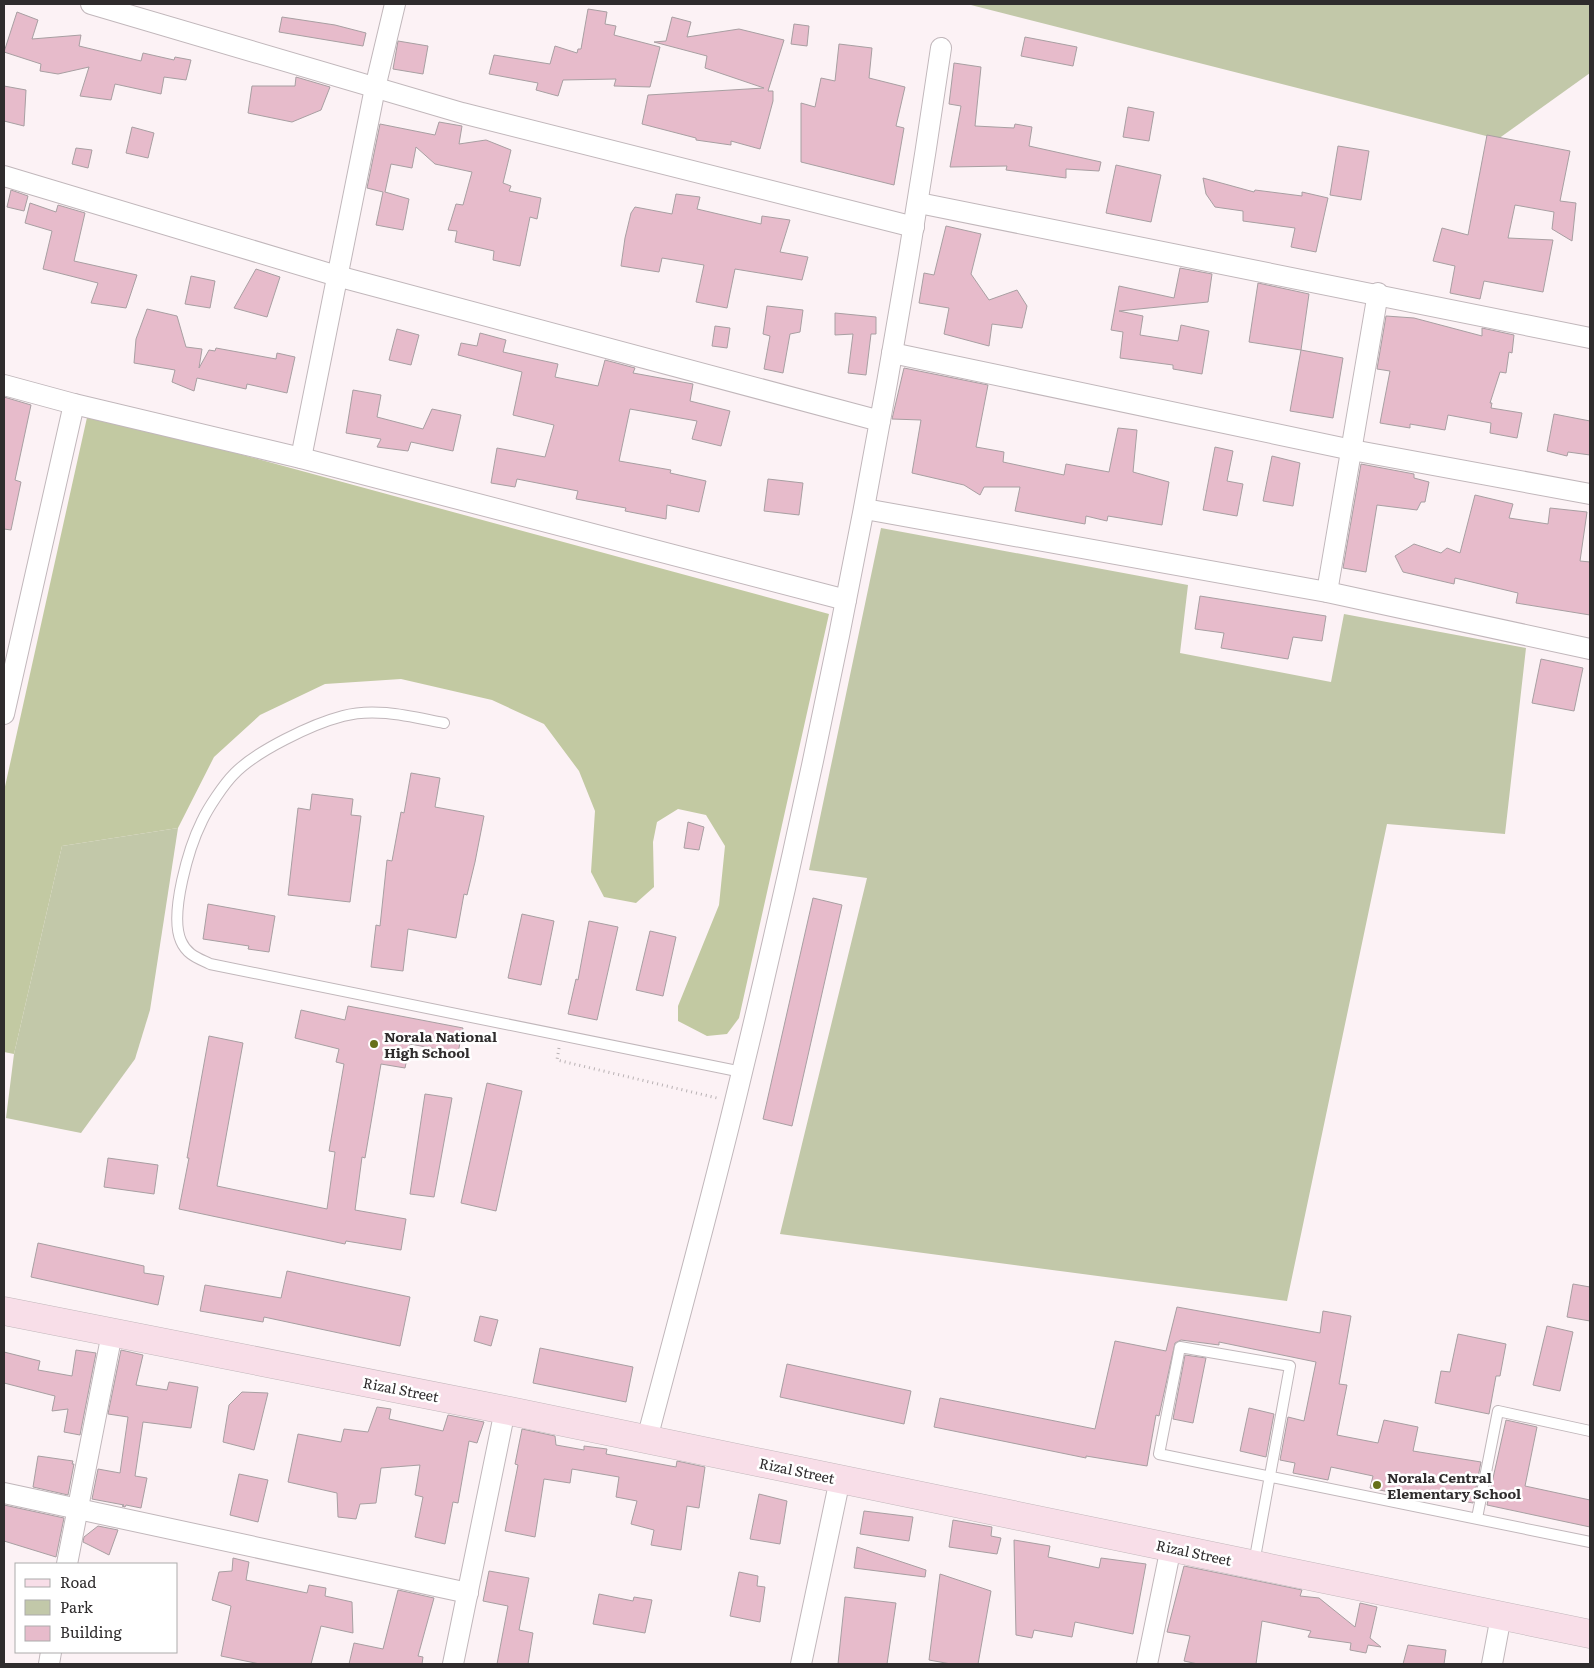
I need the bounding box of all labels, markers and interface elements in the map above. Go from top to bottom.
place label: Norala National High School [384,1026,497,1062]
marker: Norala National High School [368,1038,380,1050]
street label: Rizal Street [361,1372,441,1406]
street label: Rizal Street [757,1452,837,1488]
place label: Norala Central Elementary School [1387,1467,1521,1503]
marker: Norala Central Elementary School [1371,1479,1383,1491]
street label: Rizal Street [1154,1534,1234,1570]
legend [15,1563,178,1653]
text: Road [60,1570,96,1593]
text: Park [60,1595,94,1618]
text: Building [60,1620,122,1643]

